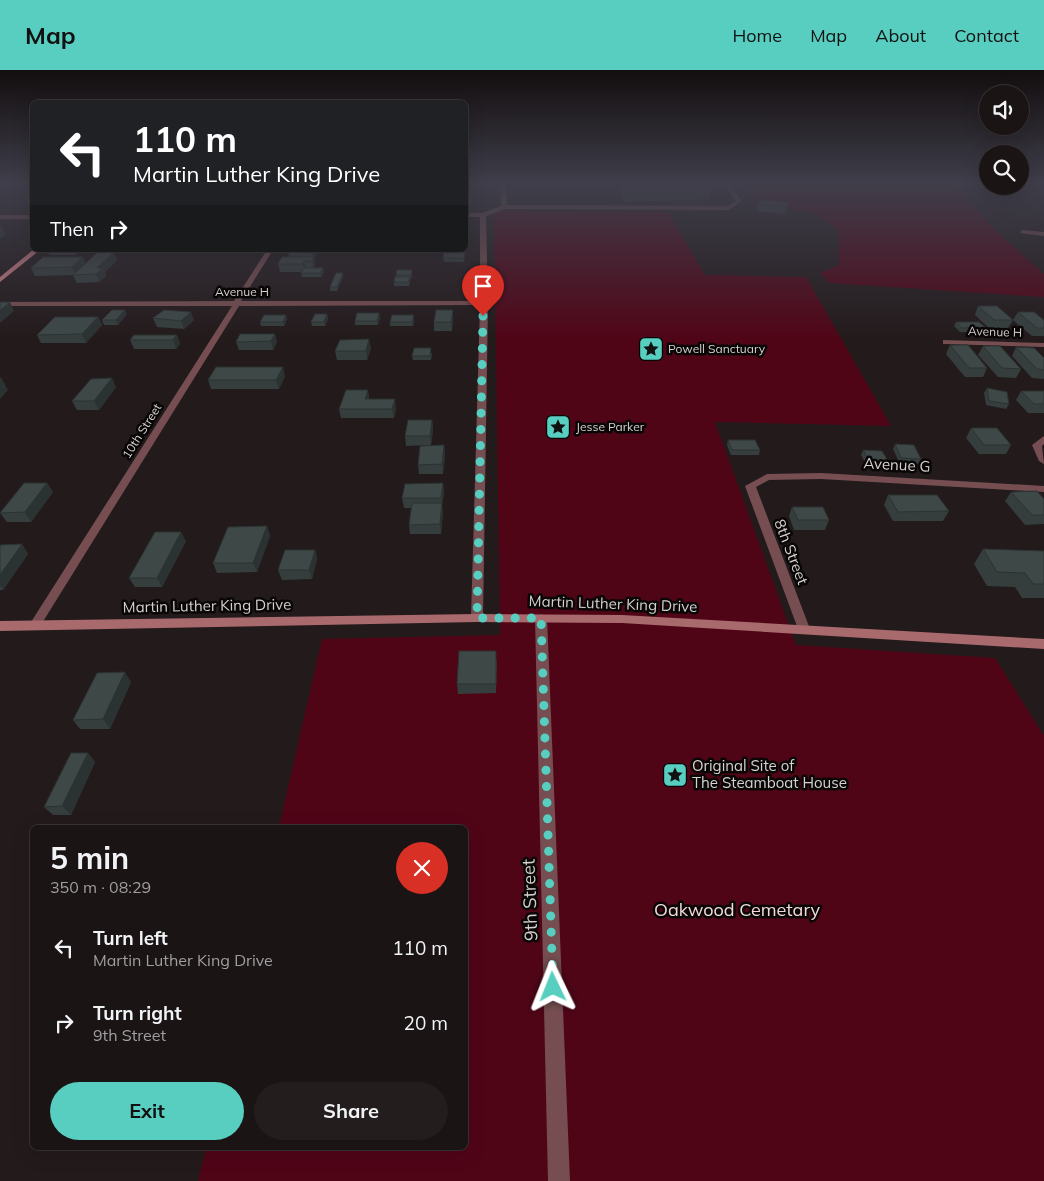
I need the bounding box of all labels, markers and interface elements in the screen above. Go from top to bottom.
text: Map [25,20,76,50]
text: Home [732,24,782,47]
text: Map [810,24,847,47]
text: About [875,24,926,47]
text: Contact [954,24,1019,47]
map controls [979,85,1029,195]
button: sound [979,85,1029,135]
text: 110 m [133,117,237,161]
icon: left [50,120,115,185]
button: search [979,145,1029,195]
text: Martin Luther King Drive [133,160,380,188]
icon: right [104,215,132,243]
text: Then [50,217,94,241]
pin [462,265,504,316]
icon: arrive [469,272,497,300]
street label: Avenue H [215,284,269,299]
street label: Avenue H [968,323,1022,340]
place icon: Powell Sanctuary [638,336,664,362]
place label: Powell Sanctuary [668,341,766,356]
street label: 10th Street [119,400,164,461]
place icon: Jesse Parker [545,414,571,440]
place label: Jesse Parker [576,419,645,434]
street label: Avenue G [863,453,931,476]
street label: 8th Street [770,516,813,587]
street label: Martin Luther King Drive [528,591,698,616]
street label: Martin Luther King Drive [123,595,291,616]
place label: Original Site of The Steamboat House [692,756,847,792]
place icon: Original Site of The Steamboat House [662,762,688,788]
text: 5 min [50,839,129,877]
button: close [396,842,448,894]
street label: 9th Street [517,859,542,941]
text: 350 m · 08:29 [50,877,151,897]
park label: Oakwood Cemetary [654,898,820,921]
text: Turn left [93,926,168,950]
icon: left [50,934,78,962]
text: 110 m [392,936,448,960]
text: Martin Luther King Drive [93,950,273,970]
position arrow [526,960,578,1012]
text: Turn right [93,1001,182,1025]
icon: right [50,1009,78,1037]
text: 20 m [404,1011,448,1035]
text: 9th Street [93,1025,166,1045]
button: Exit [50,1082,244,1140]
button: Share [254,1082,448,1140]

